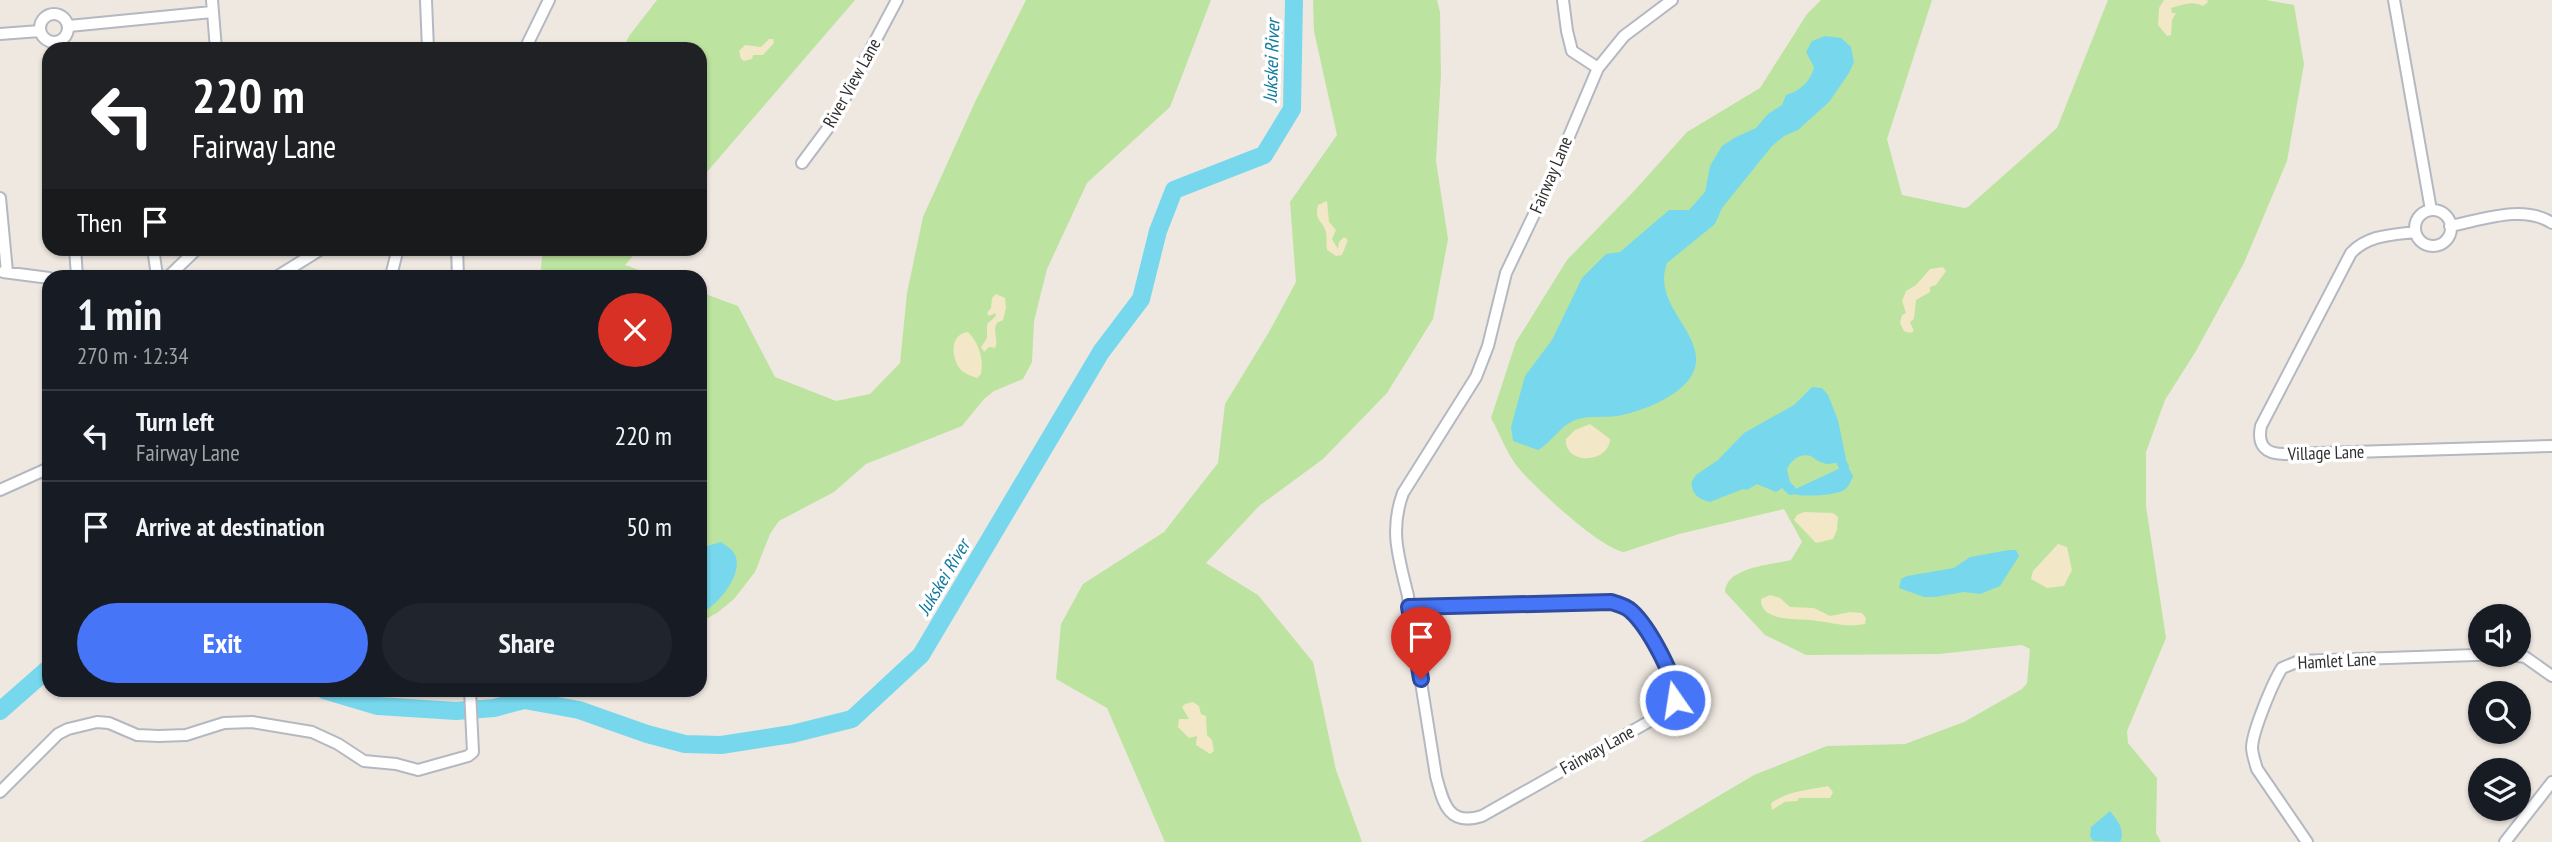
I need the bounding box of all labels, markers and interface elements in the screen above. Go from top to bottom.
water label: Jukskei River [1258,16,1285,104]
street label: River View Lane [818,34,886,131]
text: 220 m [192,63,305,127]
icon: left [77,70,168,161]
text: Fairway Lane [192,125,336,167]
street label: Fairway Lane [1524,133,1577,217]
icon: arrive [136,203,174,241]
text: Then [77,206,122,239]
text: 1 min [77,287,162,342]
button: close [598,293,672,367]
text: 270 m · 12:34 [77,341,189,370]
text: Turn left [136,405,214,438]
icon: left [77,417,115,455]
text: 220 m [614,419,672,452]
text: Fairway Lane [136,438,240,467]
street label: Village Lane [2286,440,2365,465]
icon: arrive [77,508,115,546]
text: Arrive at destination [136,510,325,543]
text: 50 m [626,510,672,543]
water label: Jukskei River [911,533,976,620]
button: Exit [77,603,368,683]
button: Share [382,603,672,683]
map controls [2468,604,2531,821]
button: sound [2468,604,2531,667]
pin [1391,607,1451,679]
icon: arrive [1402,618,1440,656]
street label: Hamlet Lane [2297,647,2377,674]
position arrow [1638,663,1712,737]
button: search [2468,681,2531,744]
street label: Fairway Lane [1556,720,1638,779]
button: layers [2468,758,2531,821]

